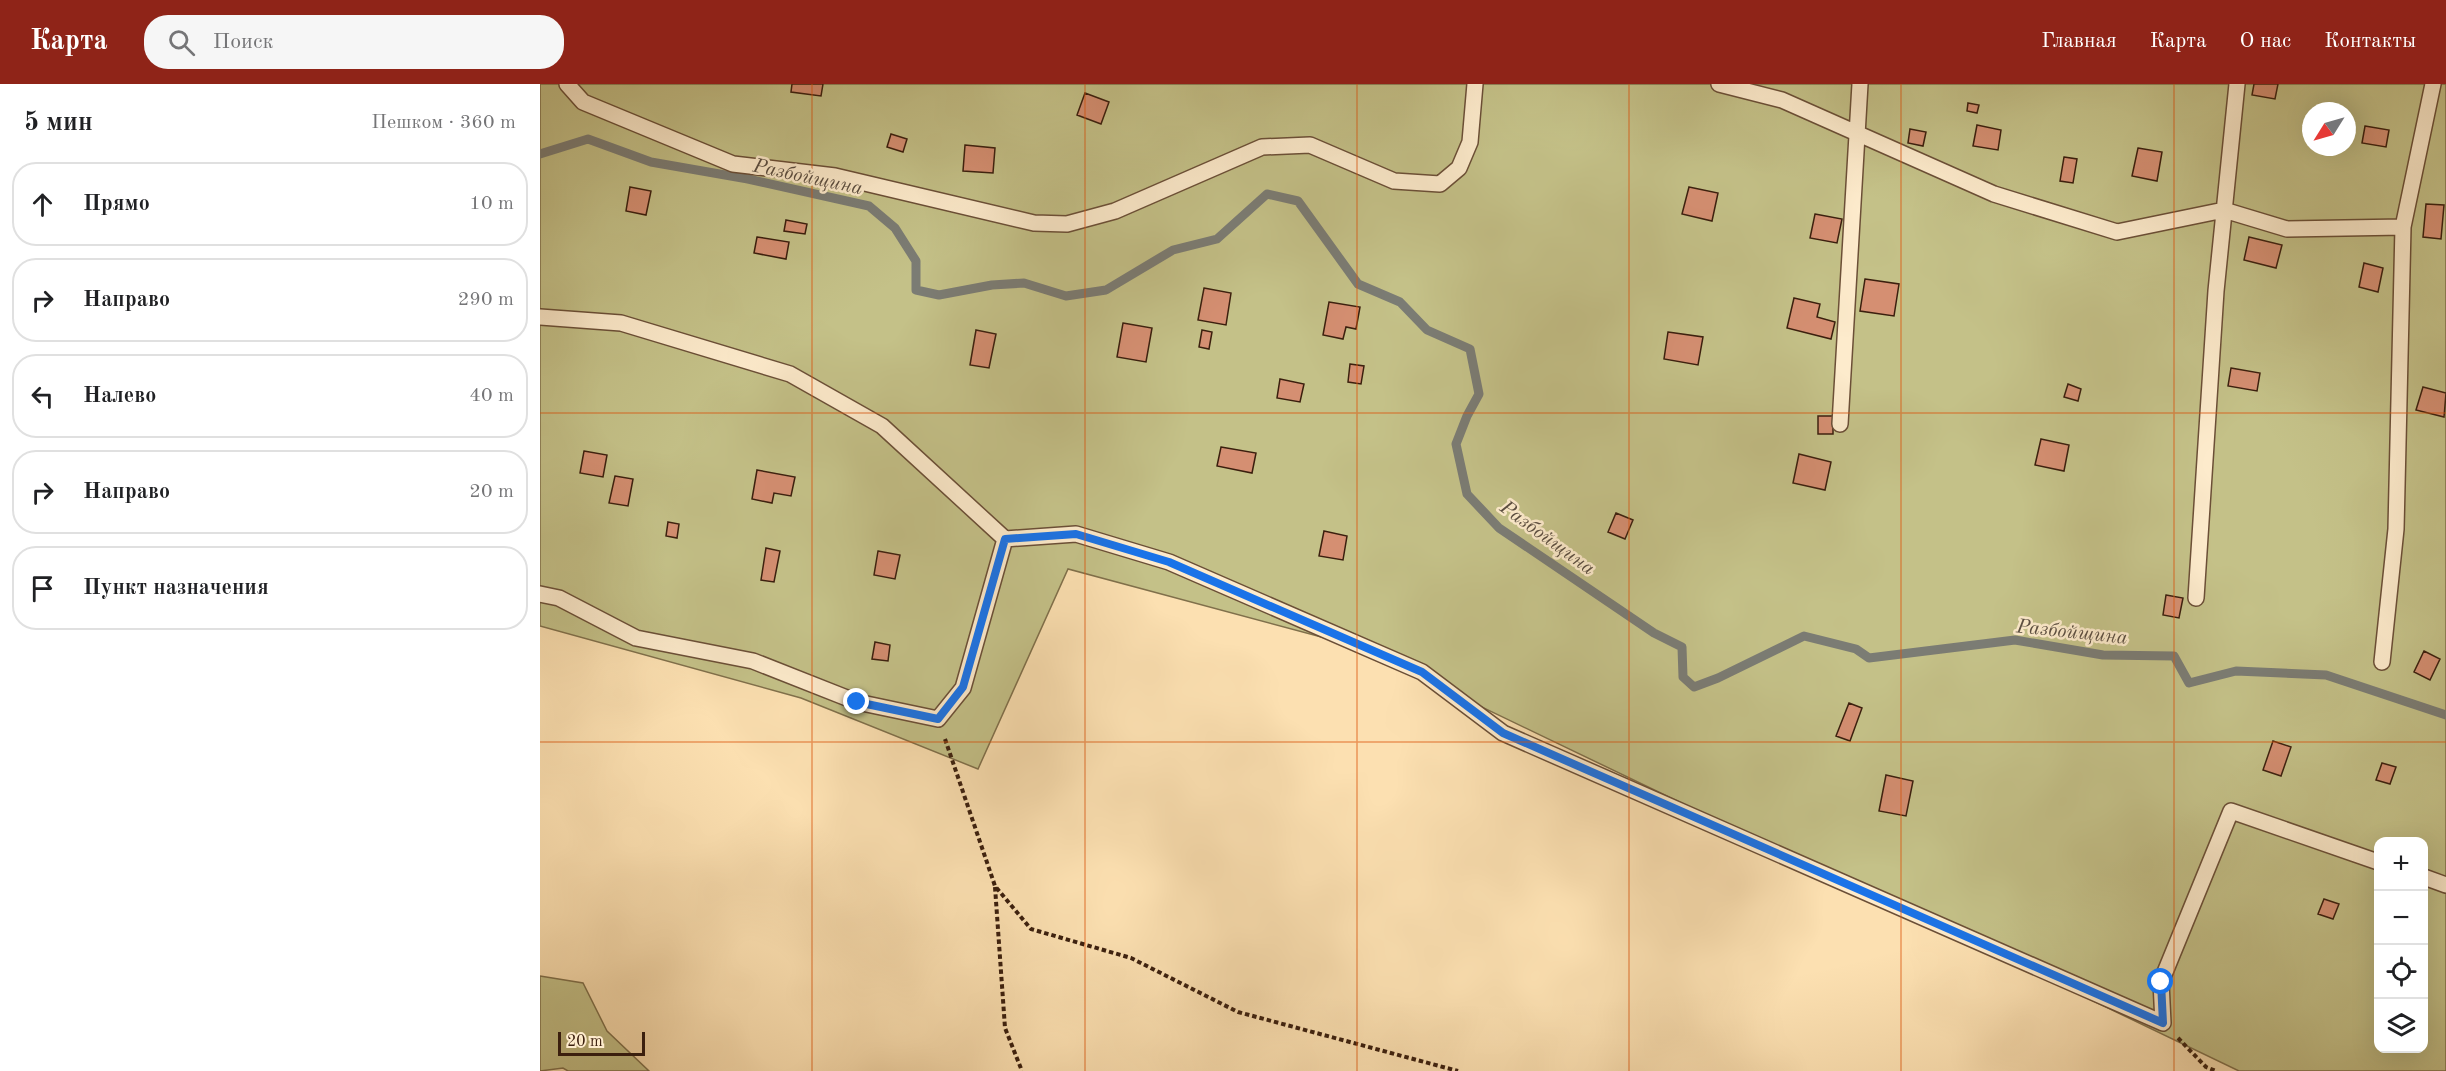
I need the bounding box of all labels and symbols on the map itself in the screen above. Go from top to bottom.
north arrow [2302,102,2356,156]
water label: Разбойщина [750,156,865,199]
water label: Разбойщина [1495,497,1598,580]
water label: Разбойщина [2014,617,2129,649]
route end [843,688,869,714]
route start [2147,968,2173,994]
scale bar [558,1029,645,1056]

